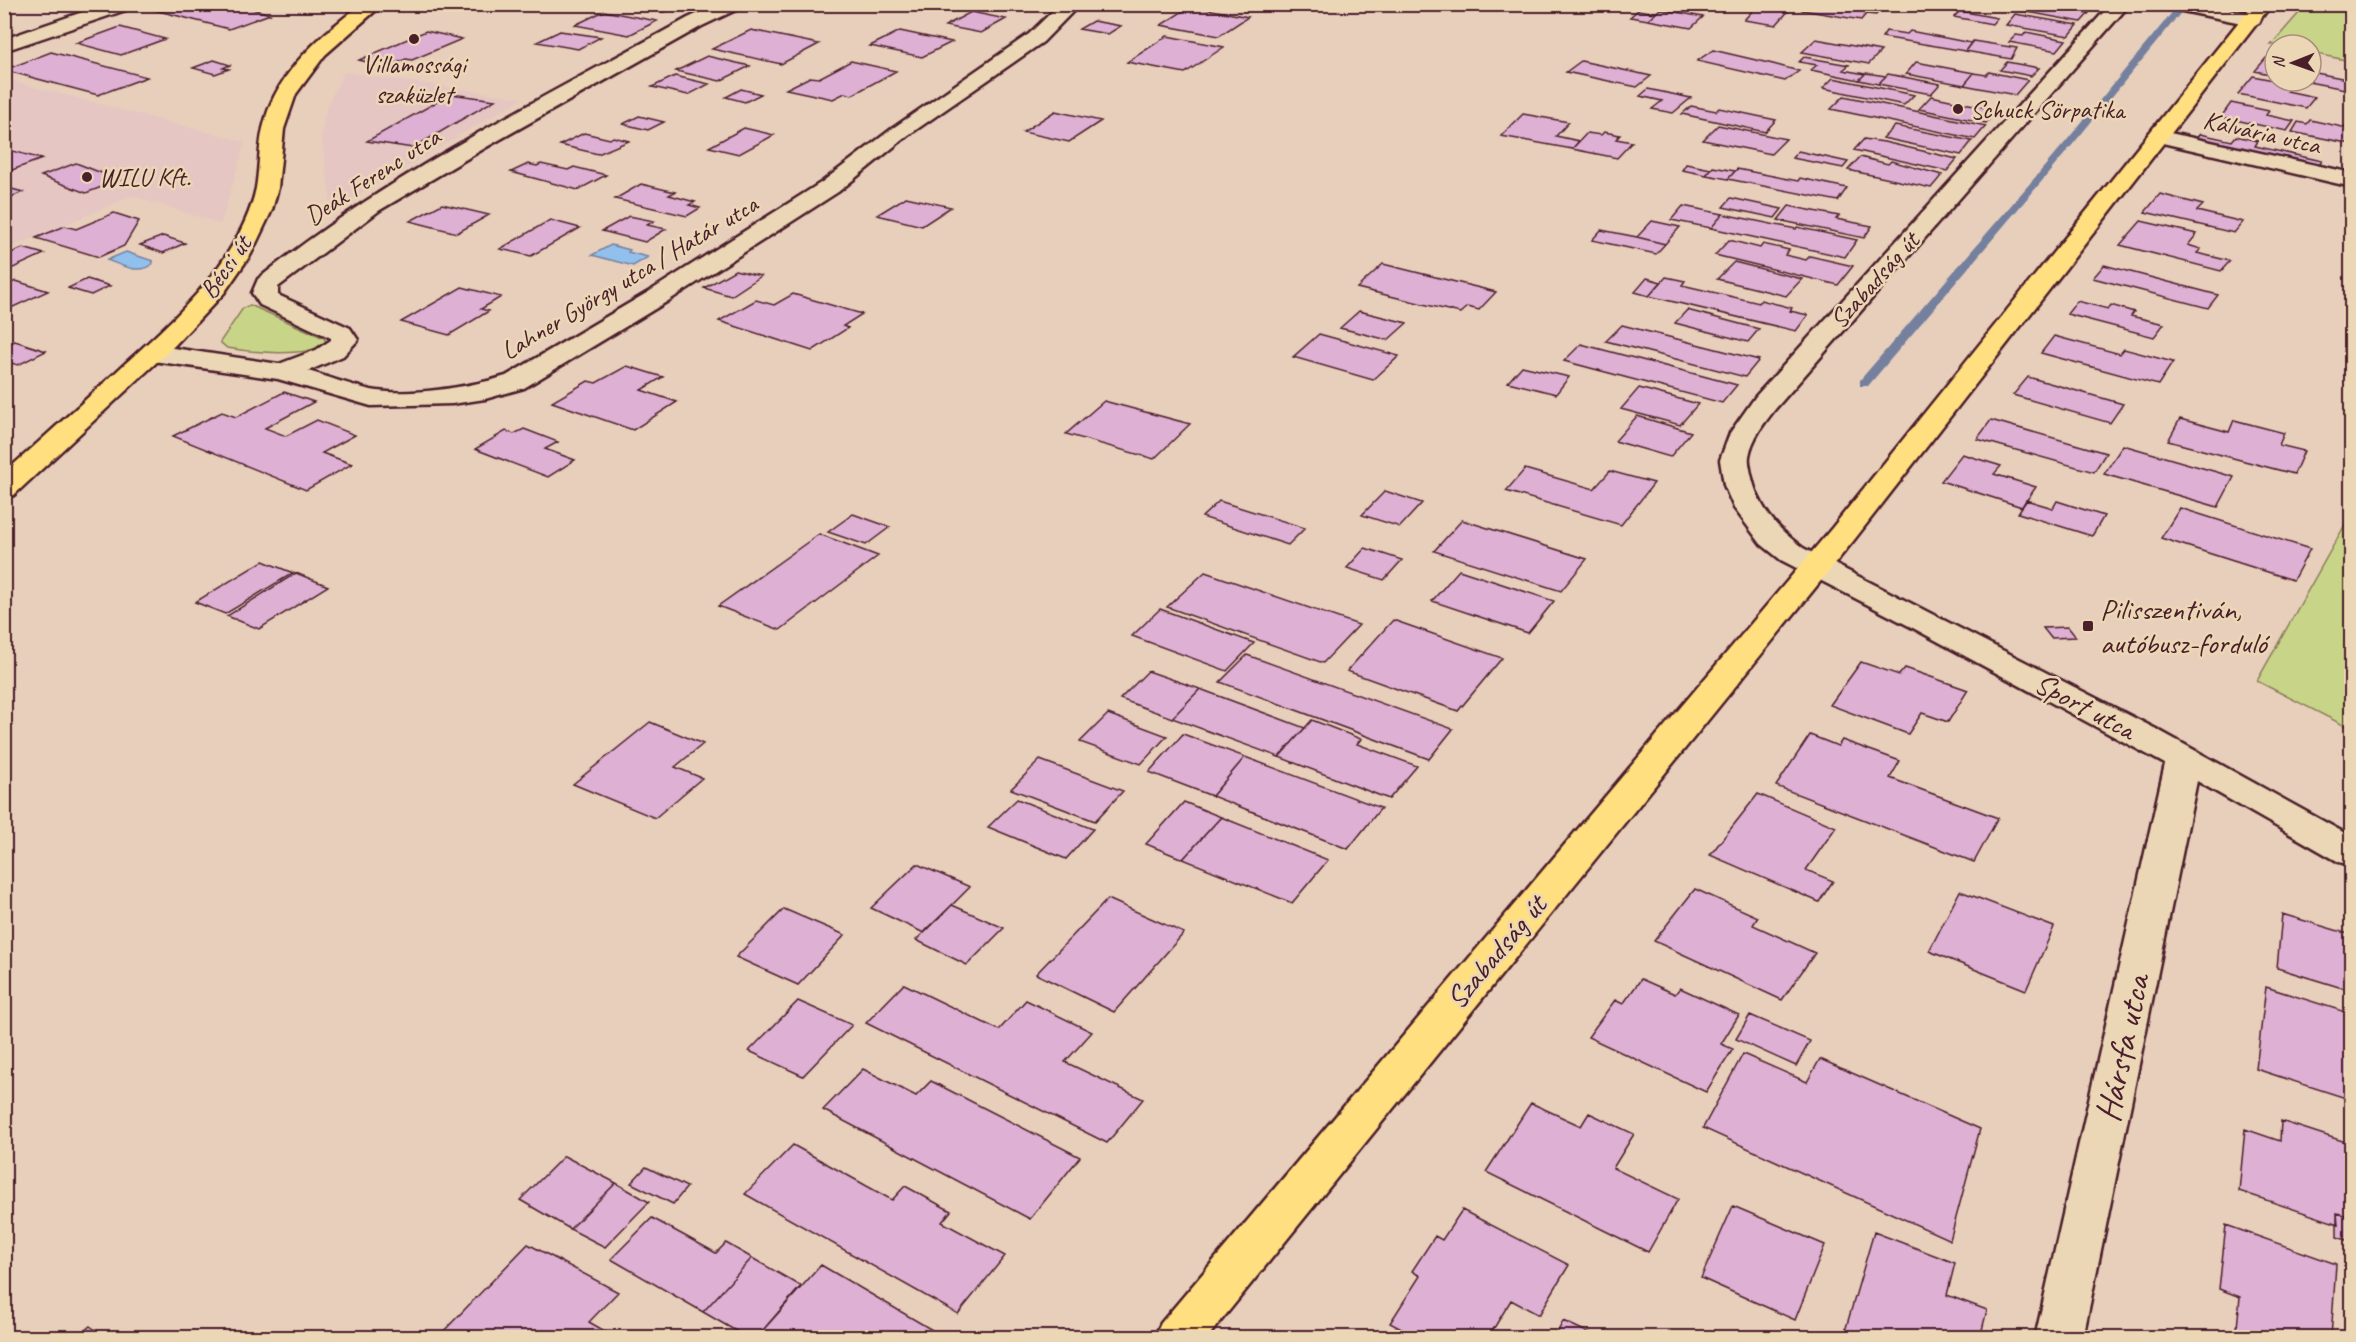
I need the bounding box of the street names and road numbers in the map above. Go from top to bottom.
street label: Kálvária utca [2200,103,2325,162]
street label: Deák Ferenc utca [298,119,448,232]
street label: Lahner György utca / Határ utca [495,187,765,367]
street label: Szabadság út [1822,223,1928,335]
street label: Bécsi út [192,227,260,305]
street label: Sport utca [2028,664,2144,749]
street label: Szabadság út [1437,885,1557,1017]
street label: Hársfa utca [2084,967,2161,1126]

